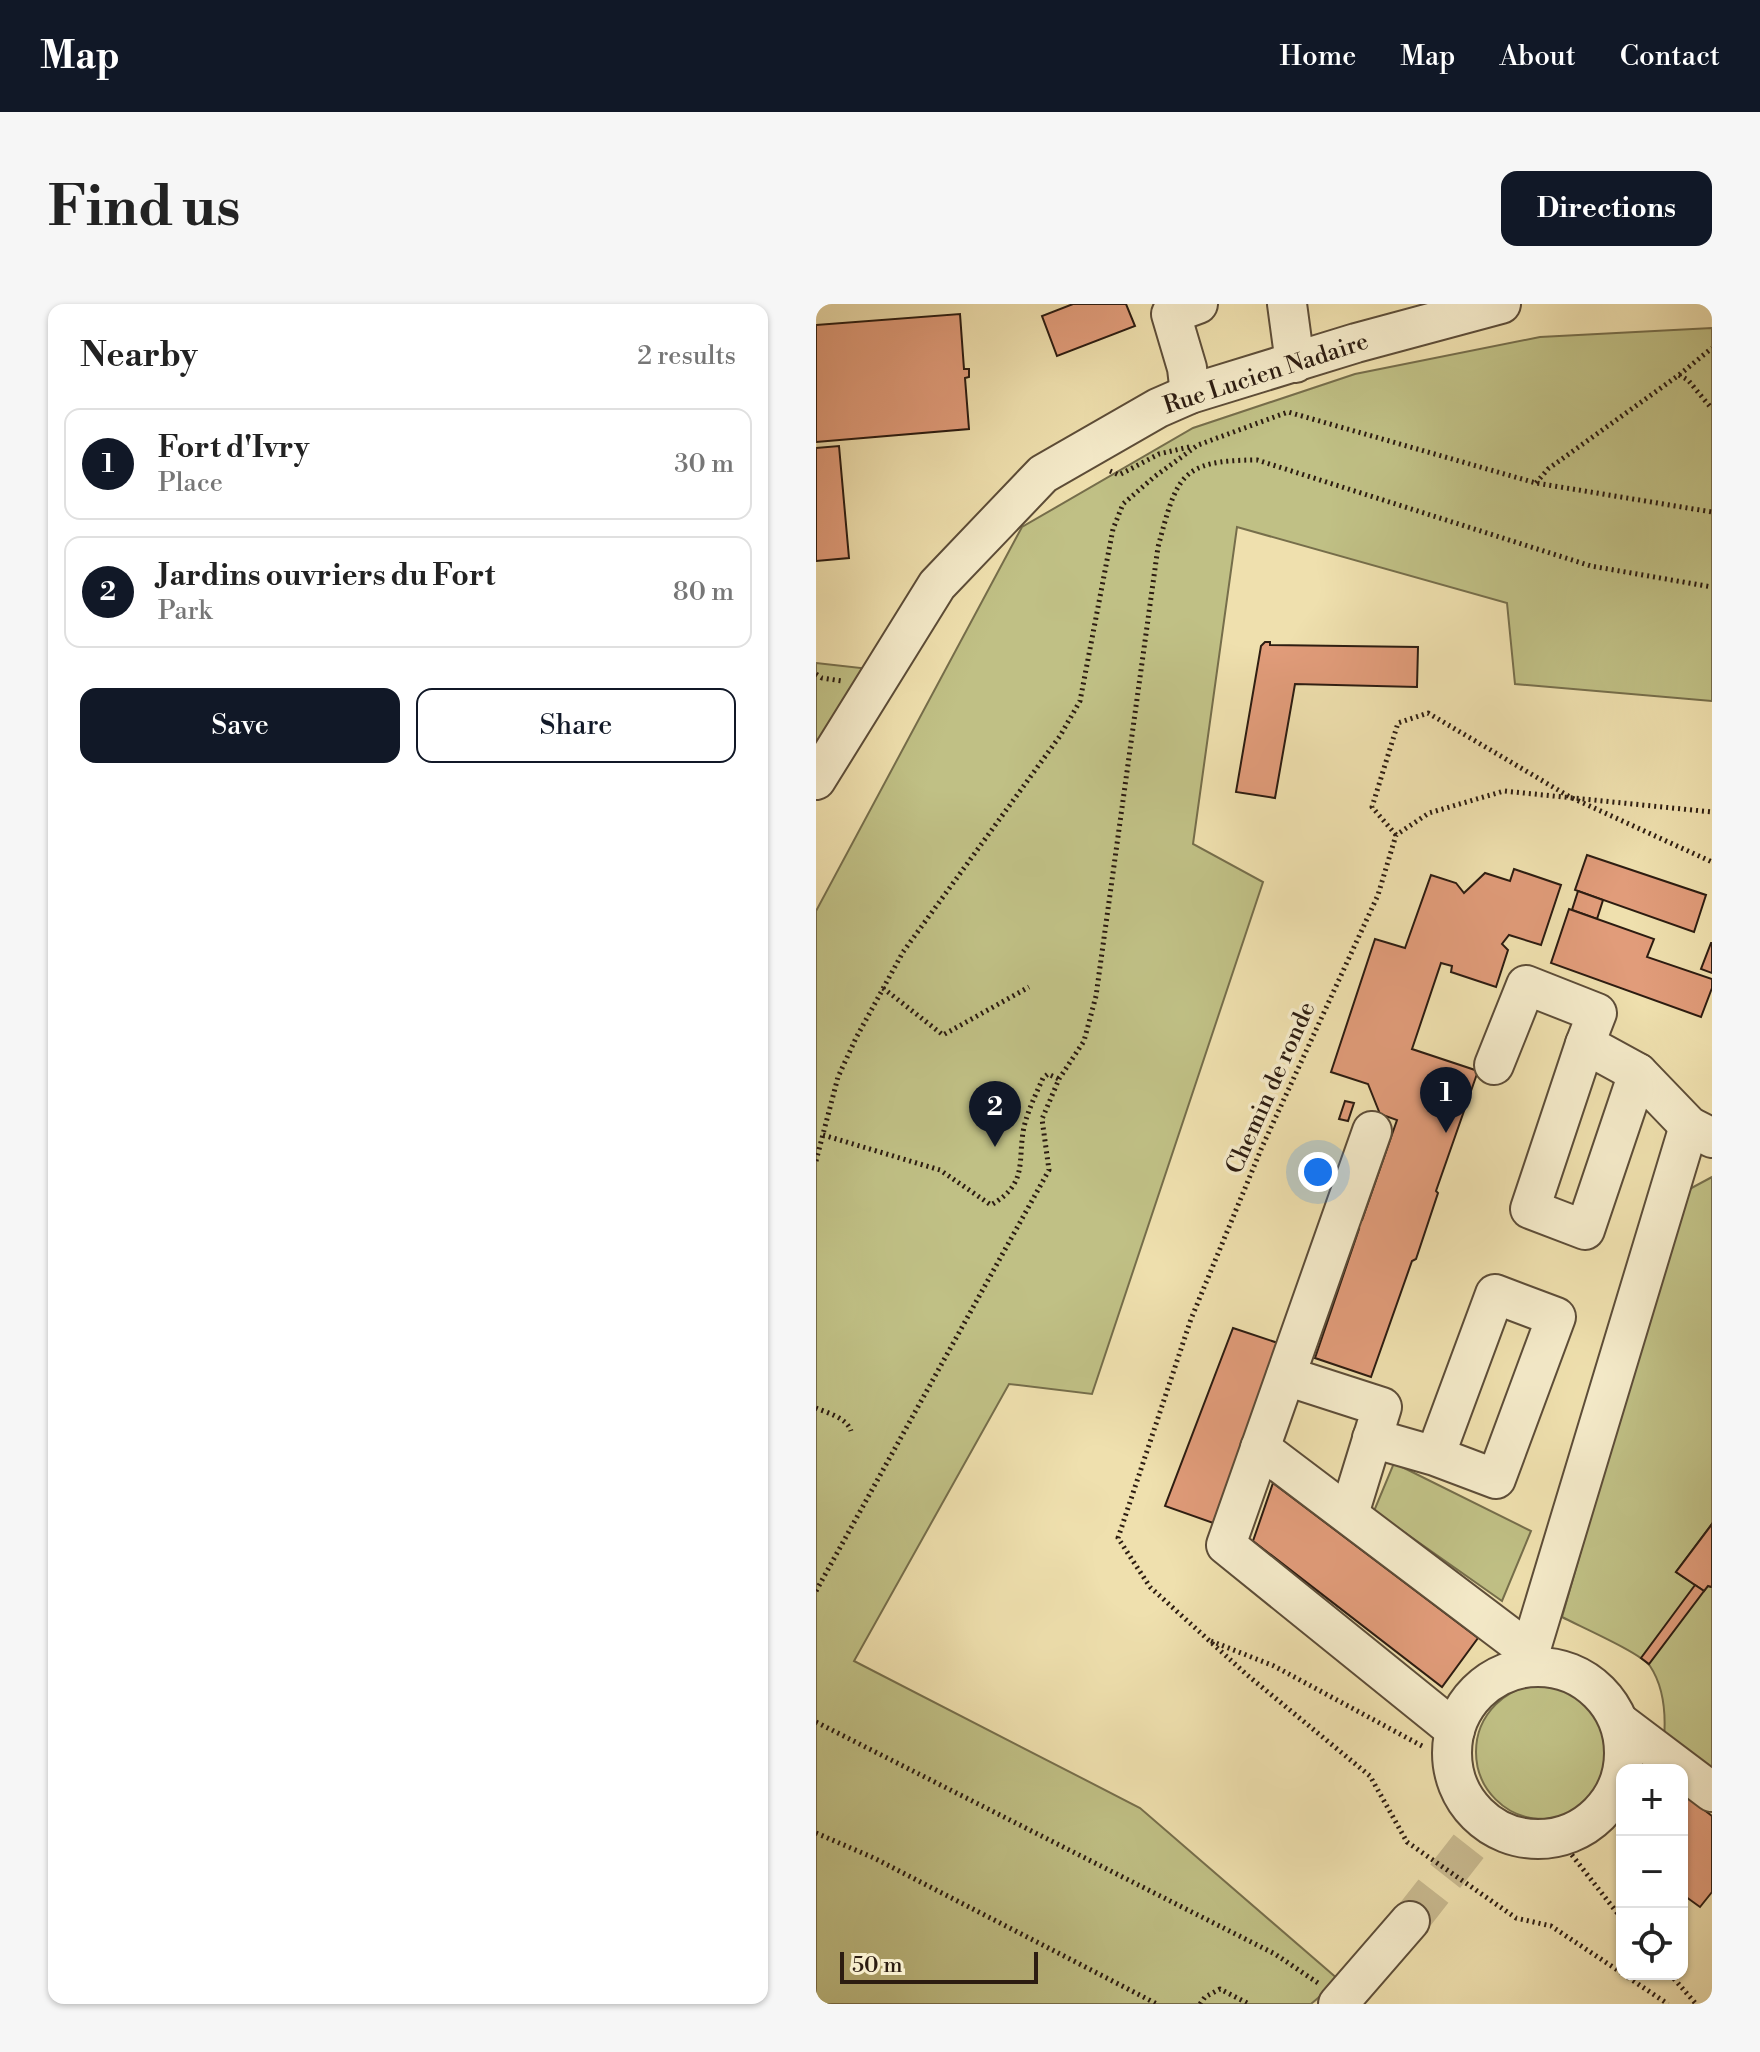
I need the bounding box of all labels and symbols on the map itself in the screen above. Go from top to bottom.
street label: Rue Lucien Nadaire [1160,327,1372,421]
street label: Chemin de ronde [1220,997,1322,1179]
pin: 1 [1420,1067,1472,1133]
pin: 2 [969,1081,1021,1147]
your location [1298,1152,1338,1192]
scale bar [840,1948,1038,1984]

